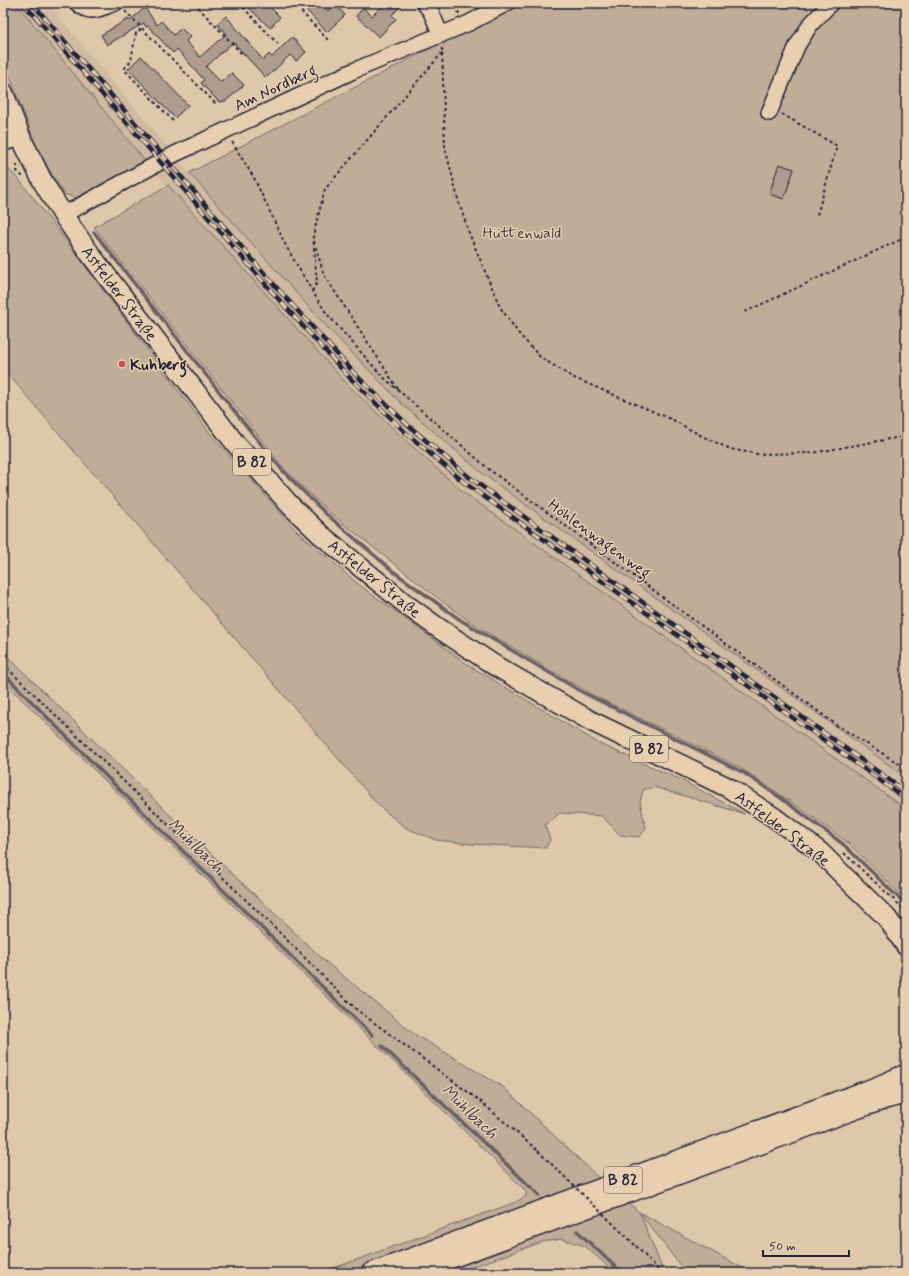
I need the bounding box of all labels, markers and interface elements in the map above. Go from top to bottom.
street label: Am Nordberg [231,60,321,118]
park label: Hüttenwald [483,223,561,244]
street label: Astfelder Straße [76,242,162,346]
place label: Kuhberg [130,355,187,378]
marker: Kuhberg [117,359,127,369]
road number: B 82 [233,449,271,475]
street label: Höhlenwagenweg [543,495,655,585]
street label: Astfelder Straße [323,535,425,623]
road number: B 82 [630,736,668,762]
street label: Astfelder Straße [730,787,834,872]
water label: Mühlbach [162,813,228,878]
water label: Mühlbach [436,1079,502,1144]
road number: B 82 [604,1167,642,1193]
scale bar [763,1232,849,1258]
text: 50 m [769,1239,796,1255]

